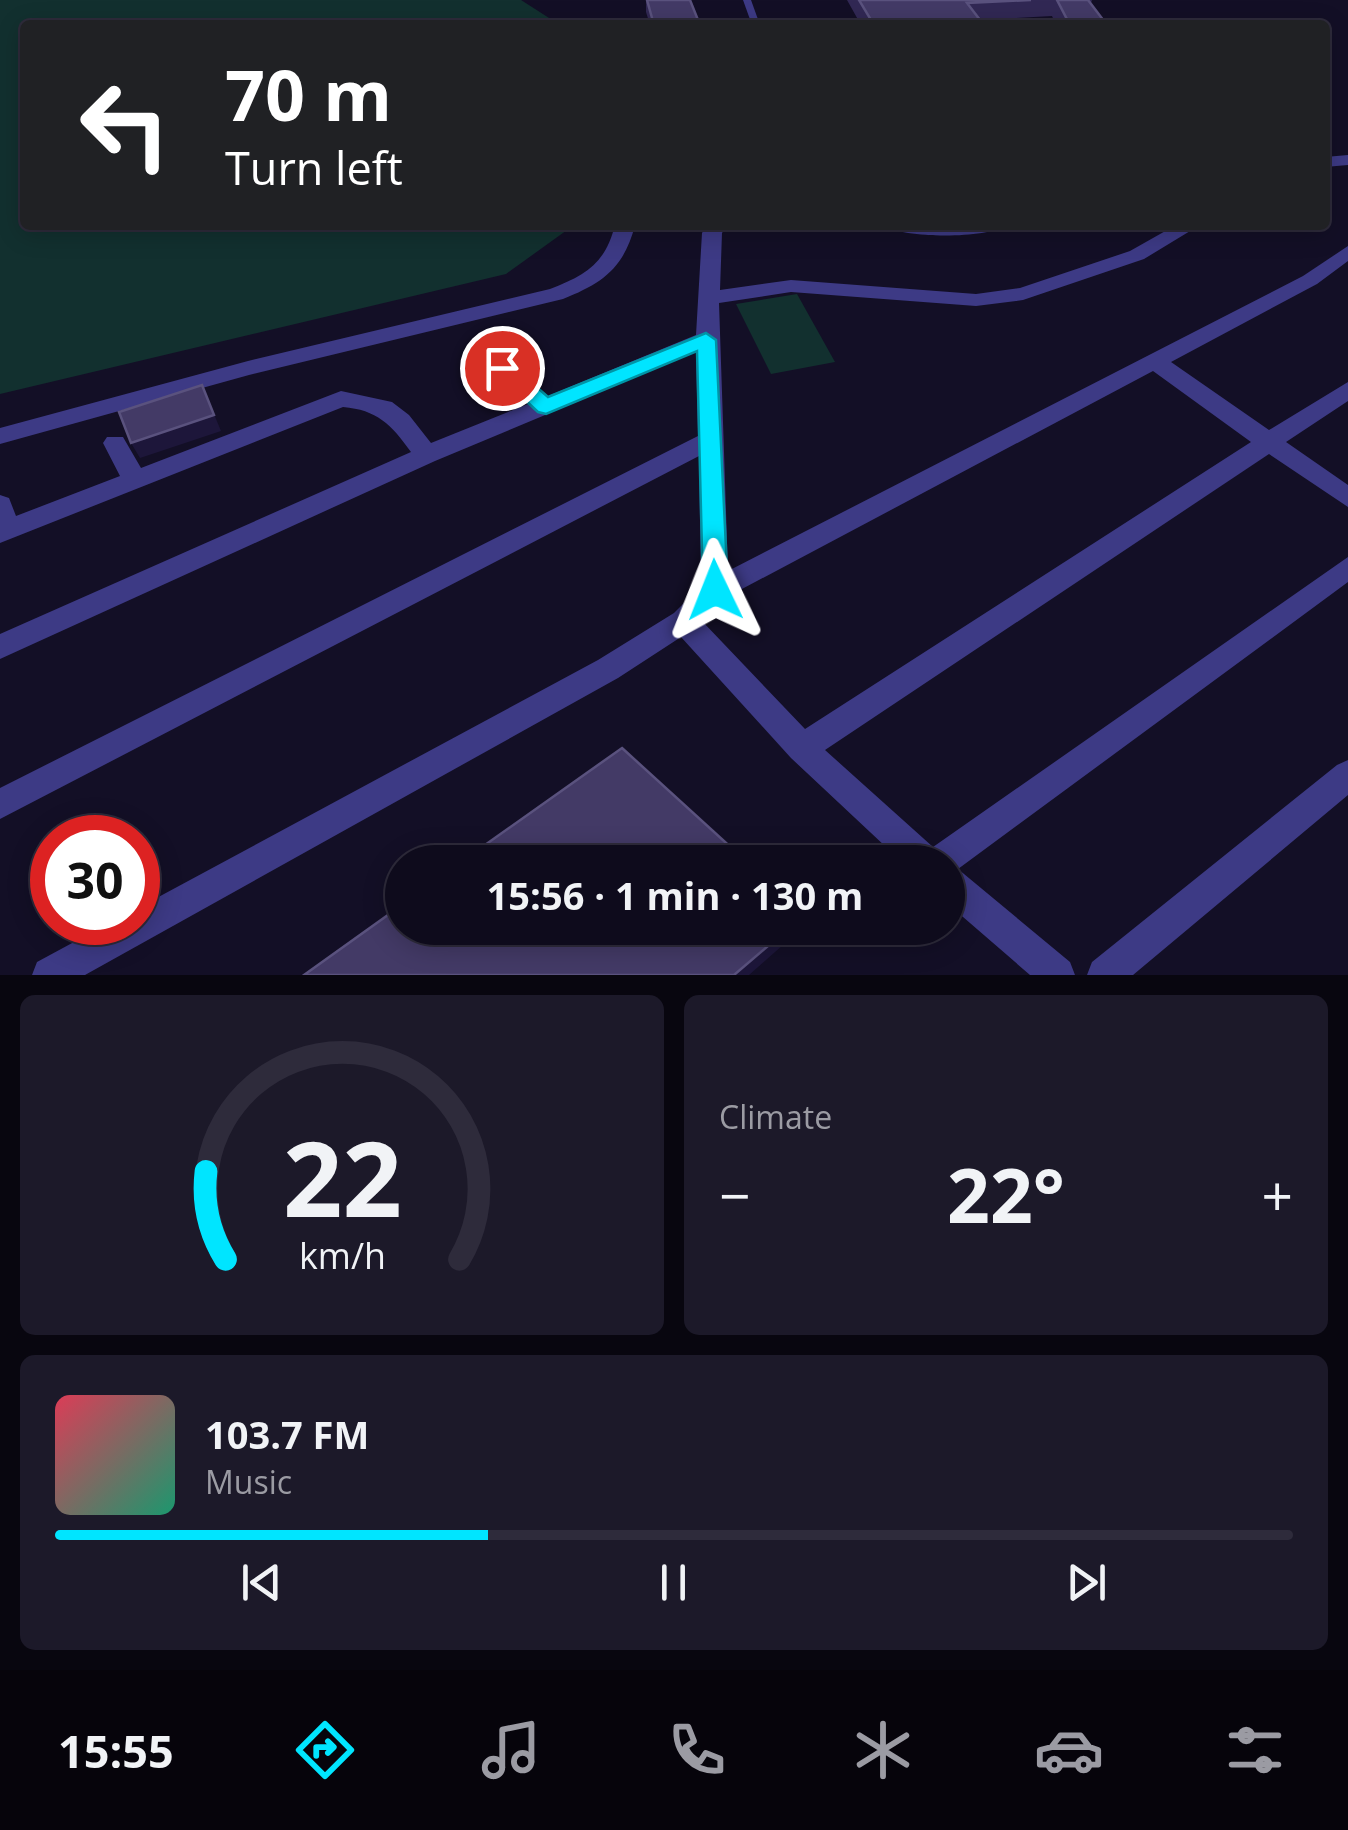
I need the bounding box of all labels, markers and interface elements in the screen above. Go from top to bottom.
text: 70 m [225,46,392,142]
icon: left [60,60,190,190]
text: Turn left [225,137,403,198]
pin [460,326,545,411]
icon: arrive [475,341,530,396]
position arrow [663,538,767,642]
speed limit sign: 30 [30,815,160,945]
text: 15:56 · 1 min · 130 m [487,869,863,921]
text: Climate [719,1095,832,1138]
text: 22 [283,1106,401,1247]
text: 22° [947,1143,1065,1245]
text: − [719,1157,750,1232]
text: + [1262,1157,1293,1232]
text: km/h [299,1231,385,1279]
text: 103.7 FM [205,1408,369,1460]
text: Music [205,1460,292,1503]
icon: previous [234,1555,289,1610]
icon: pause [646,1555,701,1610]
icon: next [1059,1555,1114,1610]
icon: directions [290,1715,360,1785]
icon: music [476,1715,546,1785]
icon: phone [662,1715,732,1785]
icon: climate [848,1715,918,1785]
icon: car [1034,1715,1104,1785]
icon: filters [1220,1715,1290,1785]
text: 15:55 [58,1720,174,1781]

